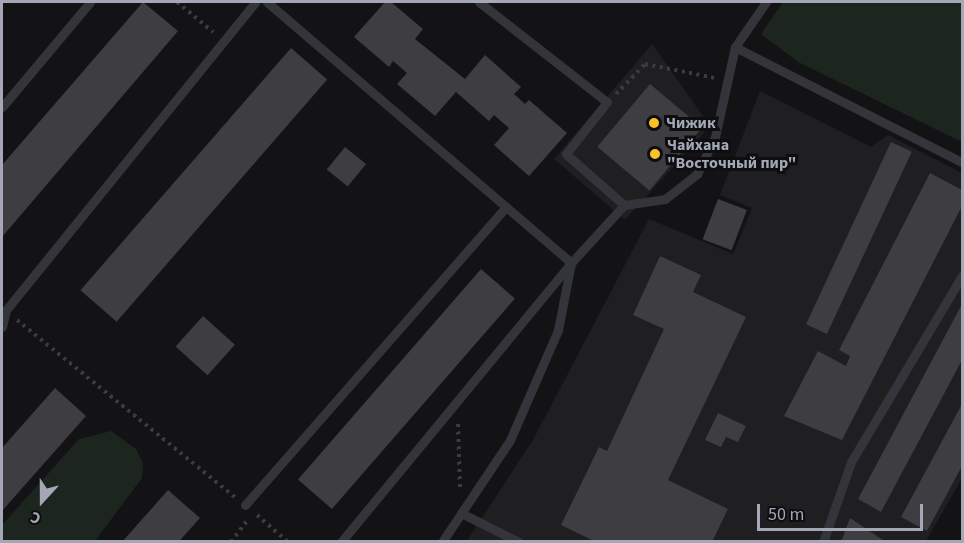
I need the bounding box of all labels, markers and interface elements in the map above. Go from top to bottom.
place label: Чижик [666,113,716,133]
marker: Чижик [647,116,661,130]
place label: Чайхана "Восточный пир" [667,135,796,173]
marker: Чайхана "Восточный пир" [648,147,662,161]
north arrow [12,471,72,531]
scale bar [760,492,926,530]
text: 50 m [768,502,804,527]
text: С [27,506,44,530]

